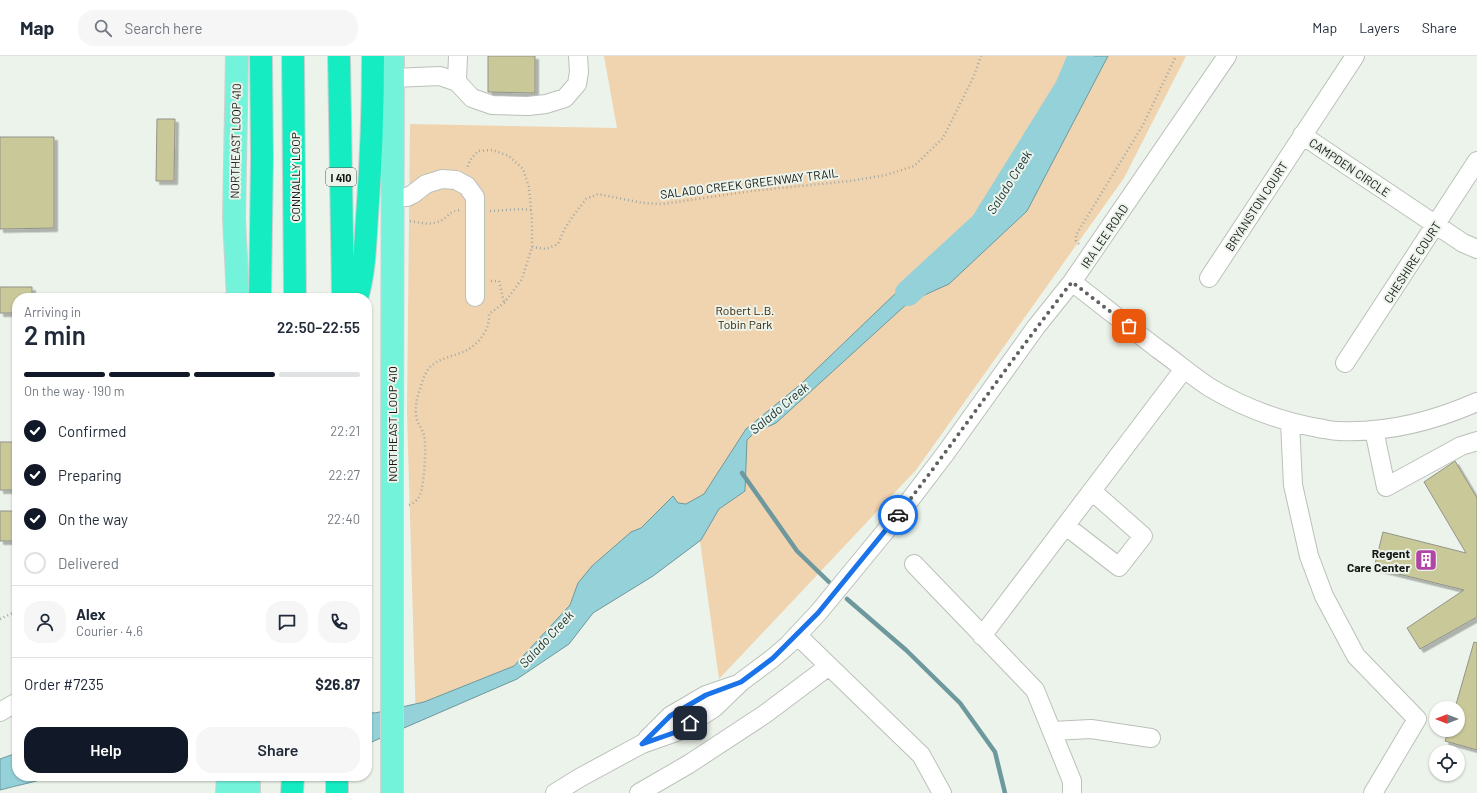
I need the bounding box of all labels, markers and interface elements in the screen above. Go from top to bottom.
search box [78,10,358,46]
text: Map [20,16,54,39]
icon: search [92,17,114,39]
text: Search here [124,19,202,37]
text: Map [1312,19,1337,36]
text: Layers [1359,19,1400,36]
text: Share [1422,19,1457,36]
street label: NORTHEAST LOOP 410 [227,83,243,199]
street label: CONNALLY LOOP [288,132,302,222]
street label: CAMPDEN CIRCLE [1307,135,1393,199]
water label: Salado Creek [983,147,1035,217]
street label: BRYANSTON COURT [1222,159,1290,253]
street label: SALADO CREEK GREENWAY TRAIL [659,165,839,201]
road number: I 410 [326,168,356,186]
street label: IRA LEE ROAD [1078,201,1130,271]
street label: CHESHIRE COURT [1381,219,1444,305]
park label: Robert L.B. Tobin Park [716,303,774,331]
text: Arriving in [24,304,81,320]
pin [1112,309,1146,343]
icon: bag [1118,315,1140,337]
text: 22:50–22:55 [277,318,360,336]
text: 2 min [24,319,86,350]
street label: NORTHEAST LOOP 410 [385,366,399,482]
water label: Salado Creek [746,378,812,437]
text: On the way · 190 m [24,383,125,399]
icon: check [24,420,46,442]
text: Confirmed [58,422,126,440]
text: 22:21 [330,423,360,439]
icon: check [24,464,46,486]
text: Preparing [58,466,122,484]
text: 22:27 [329,467,360,483]
courier [878,495,918,535]
icon: car [887,504,909,526]
icon: check [24,508,46,530]
text: On the way [58,510,128,528]
text: 22:40 [327,511,360,527]
place label: Regent Care Center [1347,546,1410,574]
building icon: Regent Care Center [1413,547,1439,573]
text: Delivered [58,554,119,572]
button: person [24,601,66,643]
button: chat [266,601,308,643]
button: phone [318,601,360,643]
text: Alex [76,605,106,623]
water label: Salado Creek [516,607,577,671]
text: Courier · 4.6 [76,623,143,639]
text: Order #7235 [24,675,104,693]
text: $26.87 [315,675,360,693]
north arrow [1429,701,1465,737]
map controls [1429,701,1465,781]
pin [673,706,707,740]
icon: home [679,712,701,734]
button: Help [24,727,188,773]
button: Share [196,727,360,773]
button: locate [1429,745,1465,781]

